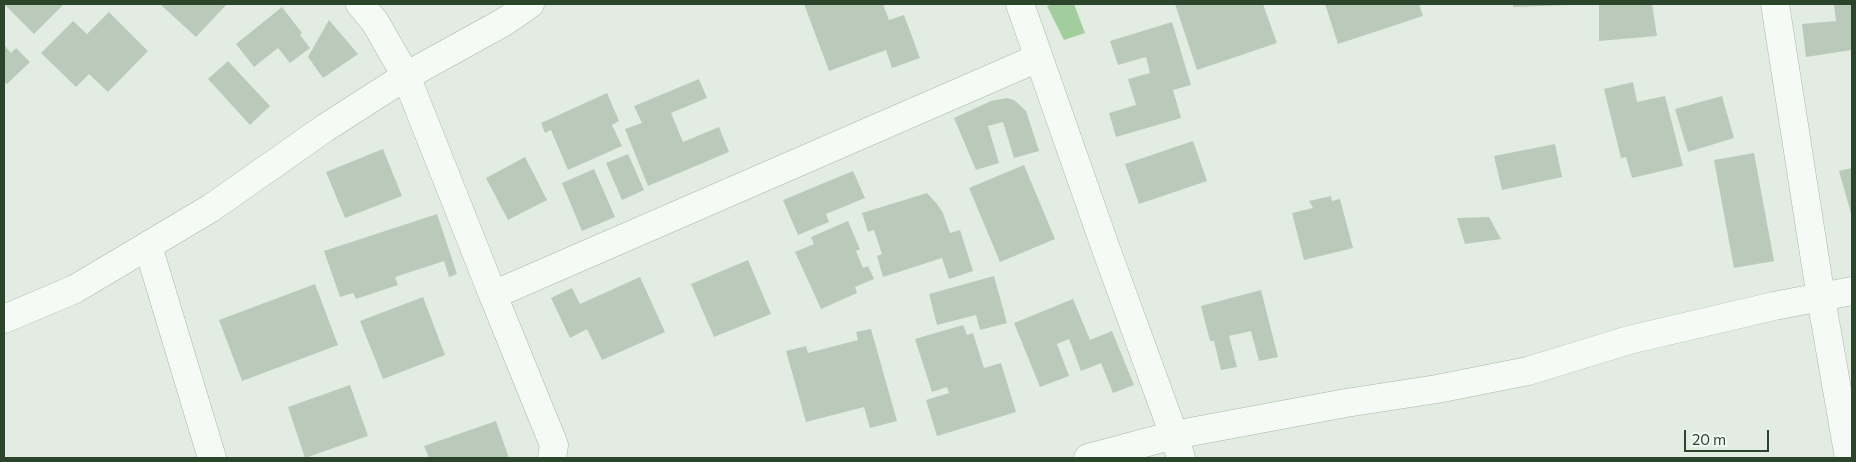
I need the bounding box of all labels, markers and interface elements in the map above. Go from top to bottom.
scale bar [1686,420,1771,452]
text: 20 m [1692,430,1726,448]

